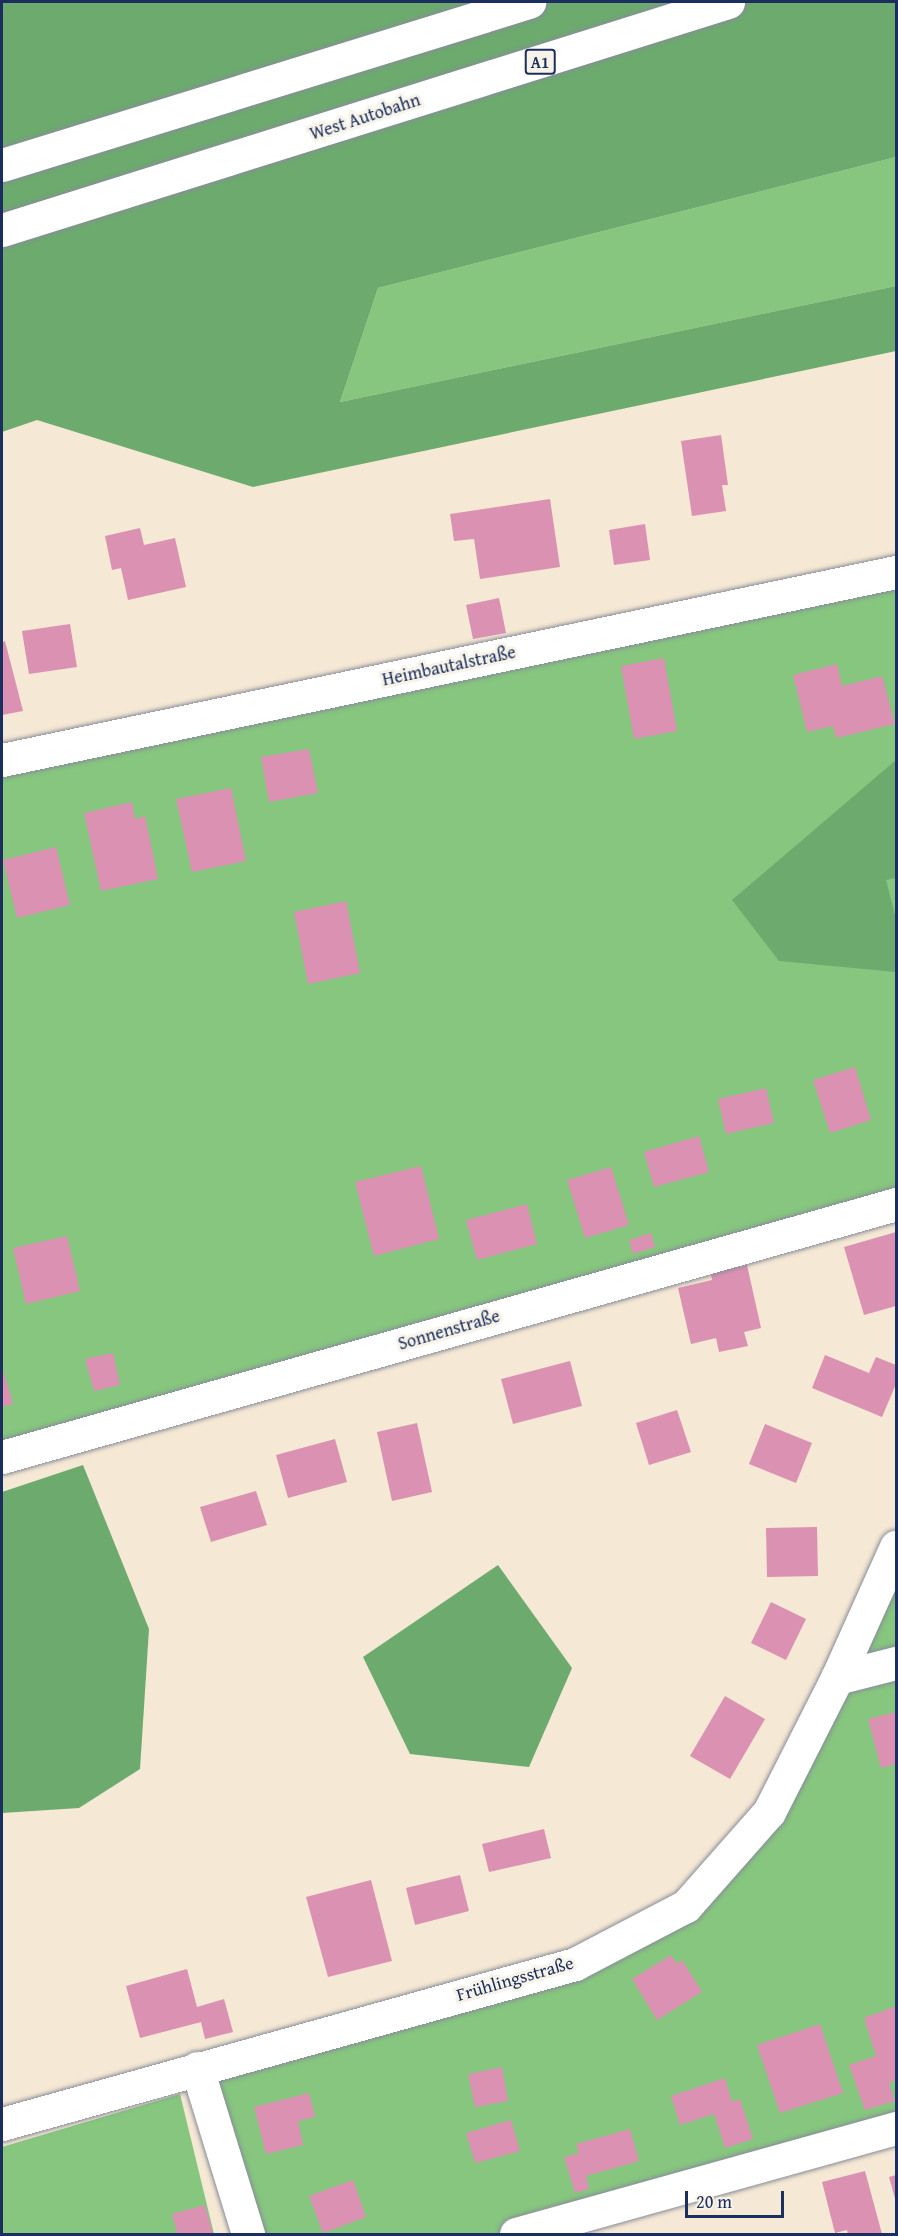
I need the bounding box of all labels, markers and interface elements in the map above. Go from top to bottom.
road number: A1 [524,49,556,75]
street label: West Autobahn [307,89,423,145]
street label: Heimbautalstraße [380,641,518,691]
street label: Sonnenstraße [396,1305,502,1355]
street label: Frühlingsstraße [454,1952,576,2006]
scale bar [688,2179,787,2217]
text: 20 m [696,2188,732,2215]

